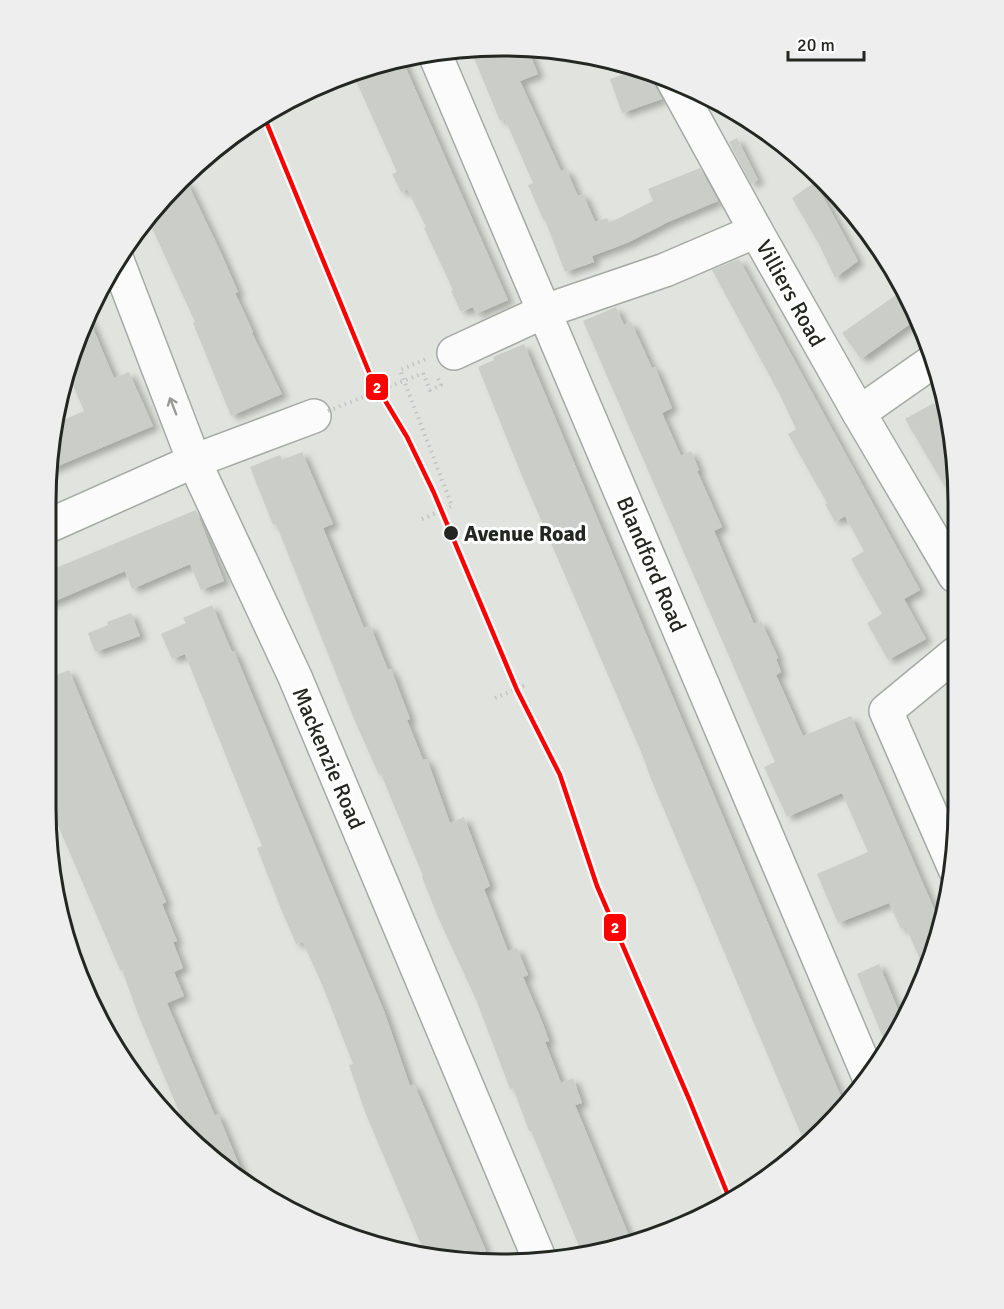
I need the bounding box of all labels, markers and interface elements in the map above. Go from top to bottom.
scale bar [788,24,864,62]
text: 20 m [797,34,835,56]
street label: Villiers Road [750,235,831,351]
line badge: 2 [365,373,389,401]
text: 2 [373,378,381,398]
one-way arrow [167,398,178,416]
street label: Blandford Road [611,492,692,636]
place label: Avenue Road [464,520,587,547]
marker: Avenue Road [442,524,460,542]
street label: Mackenzie Road [287,683,371,833]
line badge: 2 [603,913,627,942]
text: 2 [611,918,619,938]

